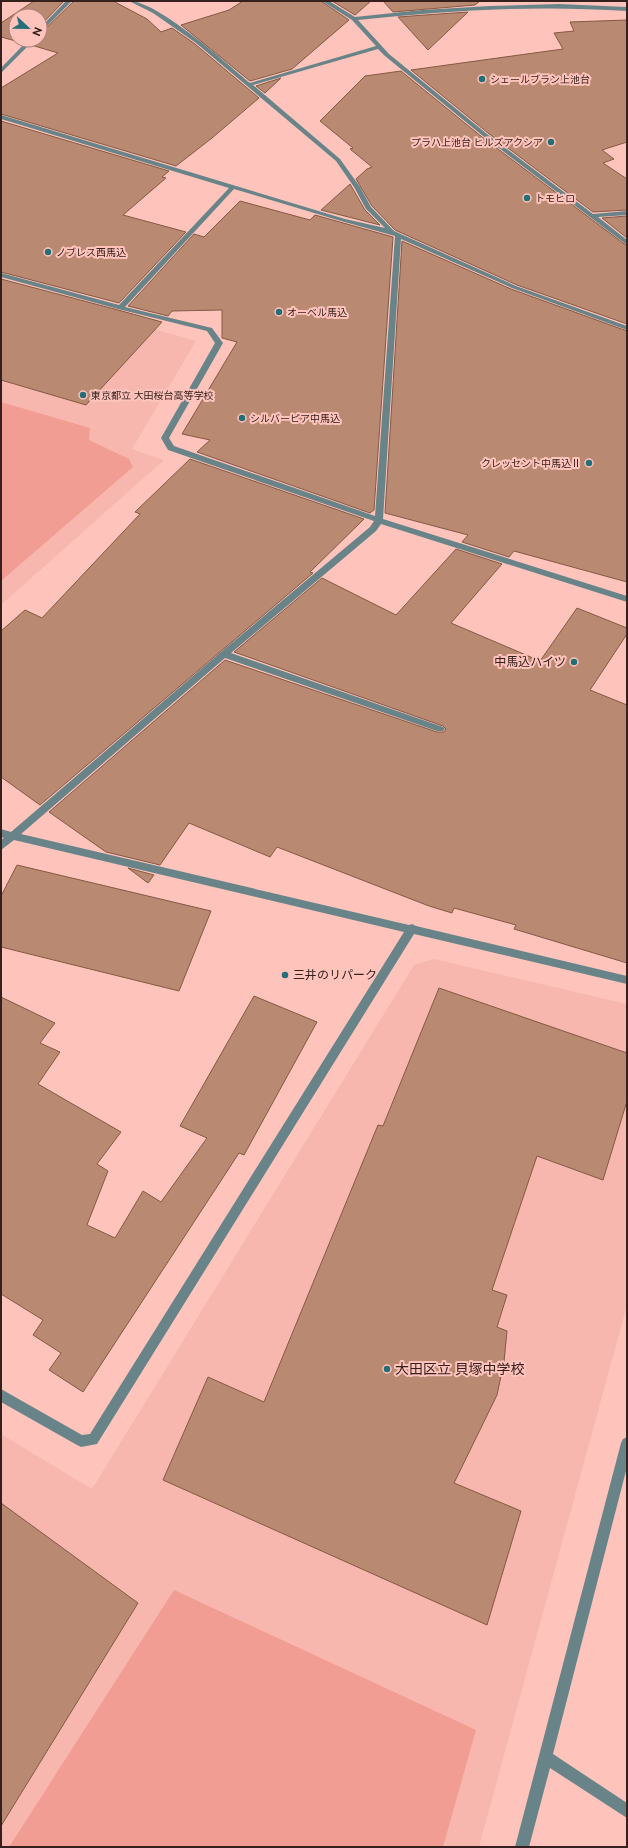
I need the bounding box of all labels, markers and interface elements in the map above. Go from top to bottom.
north arrow [8,8,48,48]
text: N [29,25,44,38]
marker: シェールブラン上池台 [477,74,487,84]
place label: シェールブラン上池台 [490,74,590,85]
place label: プラハ上池台 ヒルズアクシア [411,137,543,148]
marker: プラハ上池台 ヒルズアクシア [546,137,556,147]
marker: トモヒロ [522,193,532,203]
place label: トモヒロ [535,193,575,204]
marker: ノブレス西馬込 [43,247,53,257]
place label: ノブレス西馬込 [56,247,126,258]
marker: オーベル馬込 [274,307,284,317]
place label: オーベル馬込 [287,307,347,318]
marker: 東京都立 大田桜台高等学校 [78,390,88,400]
place label: 東京都立 大田桜台高等学校 [91,390,214,401]
marker: シルバーピア中馬込 [237,413,247,423]
place label: シルバーピア中馬込 [250,413,340,424]
place label: クレッセント中馬込Ⅱ [481,458,581,469]
marker: クレッセント中馬込Ⅱ [584,458,594,468]
place label: 中馬込ハイツ [494,655,566,669]
marker: 中馬込ハイツ [569,657,579,667]
place label: 三井のリパーク [293,968,377,982]
marker: 三井のリパーク [280,970,290,980]
place label: 大田区立 貝塚中学校 [395,1361,525,1377]
marker: 大田区立 貝塚中学校 [382,1364,392,1374]

